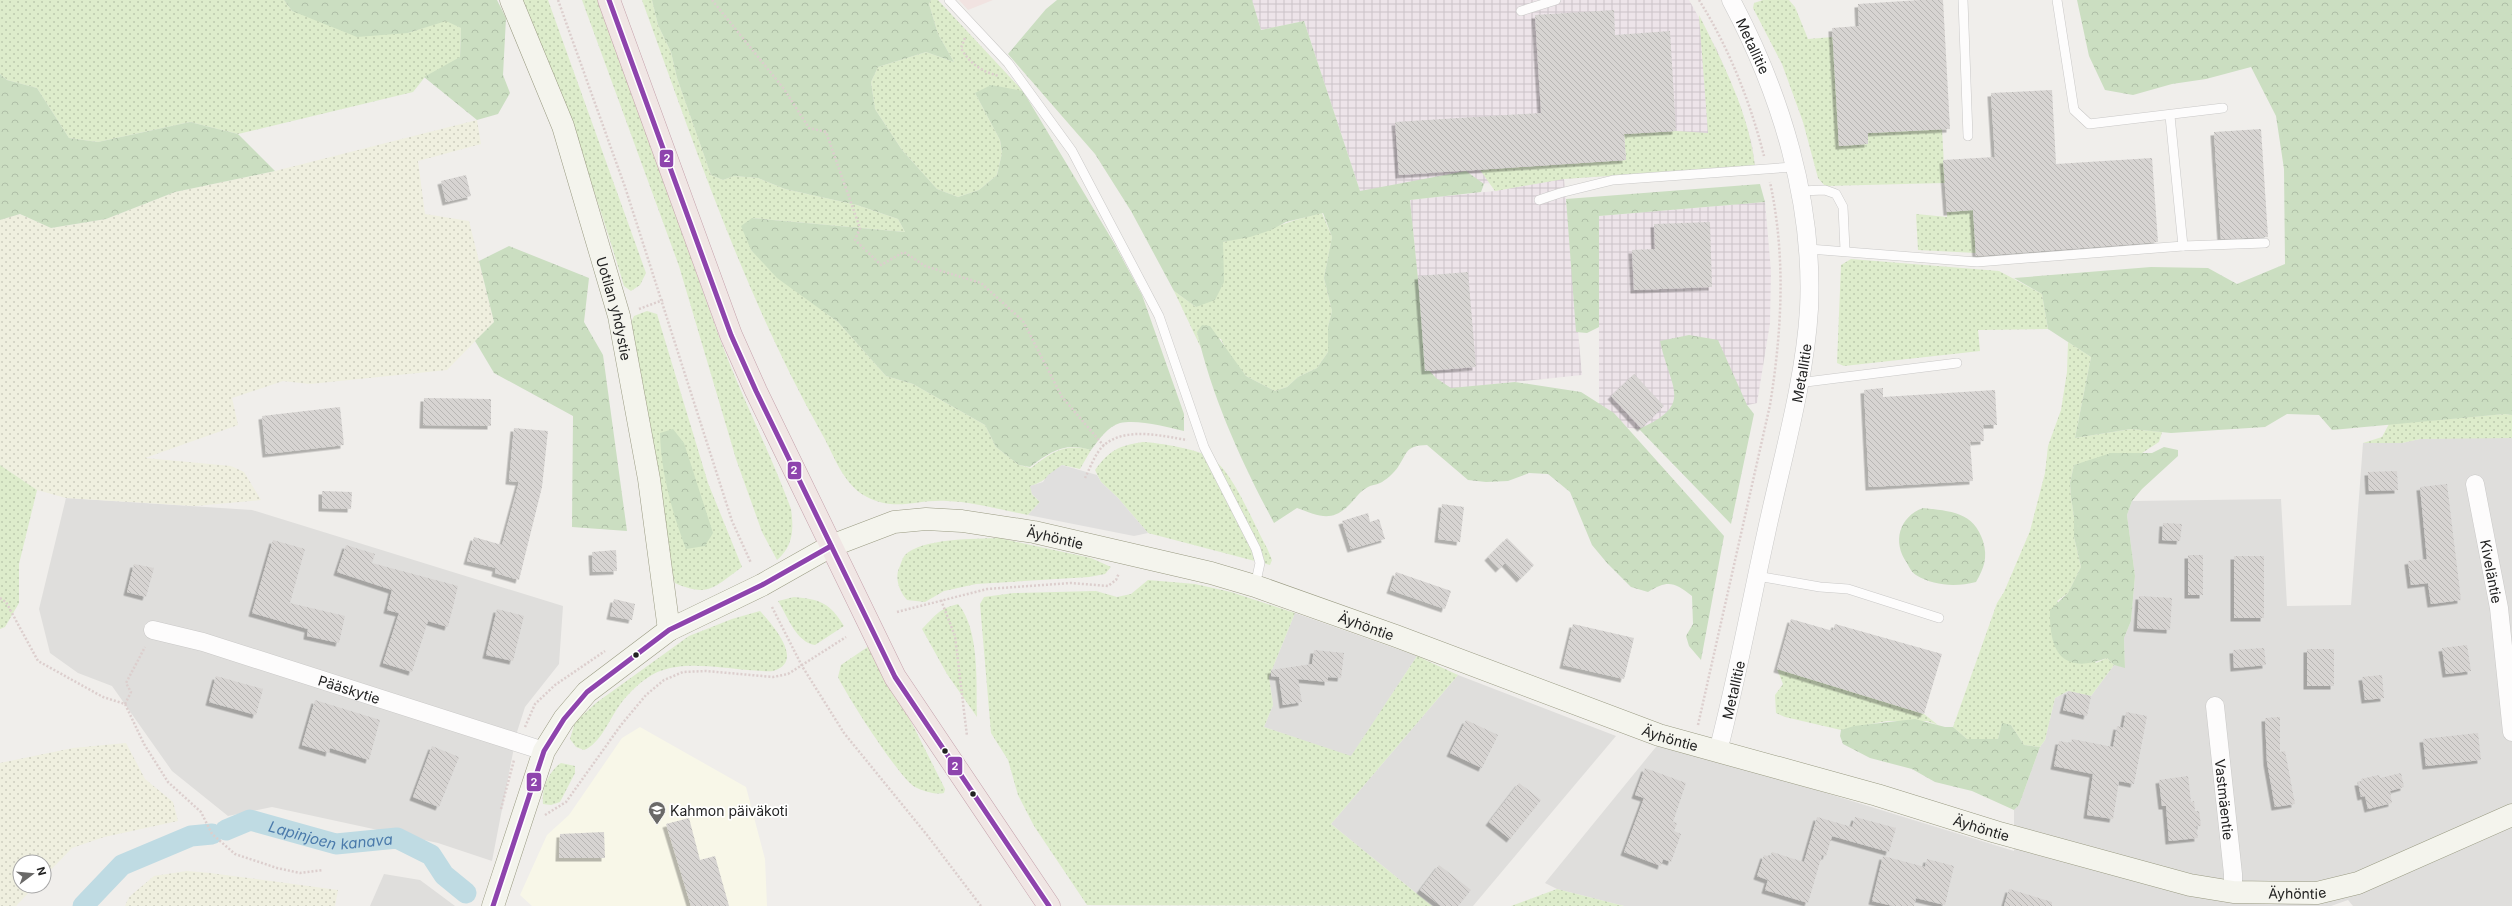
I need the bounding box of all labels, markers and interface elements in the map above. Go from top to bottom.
street label: Metallitie [1733,15,1773,77]
line badge: 2 [659,149,674,168]
text: 2 [664,151,671,165]
street label: Uotilan yhdystie [593,254,635,362]
street label: Metallitie [1787,342,1814,404]
line badge: 2 [787,461,802,480]
text: 2 [791,463,798,477]
street label: Äyhöntie [1026,523,1085,552]
street label: Kiveläntie [2477,538,2506,605]
street label: Äyhöntie [1336,608,1397,643]
unlabelled marker [631,650,641,660]
street label: Metallitie [1718,659,1748,721]
street label: Pääskytie [316,671,382,707]
street label: Äyhöntie [1640,721,1700,754]
unlabelled marker [940,746,950,756]
line badge: 2 [947,756,963,776]
street label: Vastmäentie [2212,758,2238,841]
text: 2 [952,759,959,773]
line badge: 2 [526,772,542,792]
text: 2 [531,775,538,789]
unlabelled marker [968,789,978,799]
school or university icon: Kahmon päiväkoti [647,800,667,825]
place label: Kahmon päiväkoti [670,802,788,819]
street label: Äyhöntie [1951,811,2012,844]
water label: Lapinjoen kanava [267,816,393,853]
north arrow [12,854,52,894]
text: N [34,865,49,877]
street label: Äyhöntie [2268,883,2328,902]

